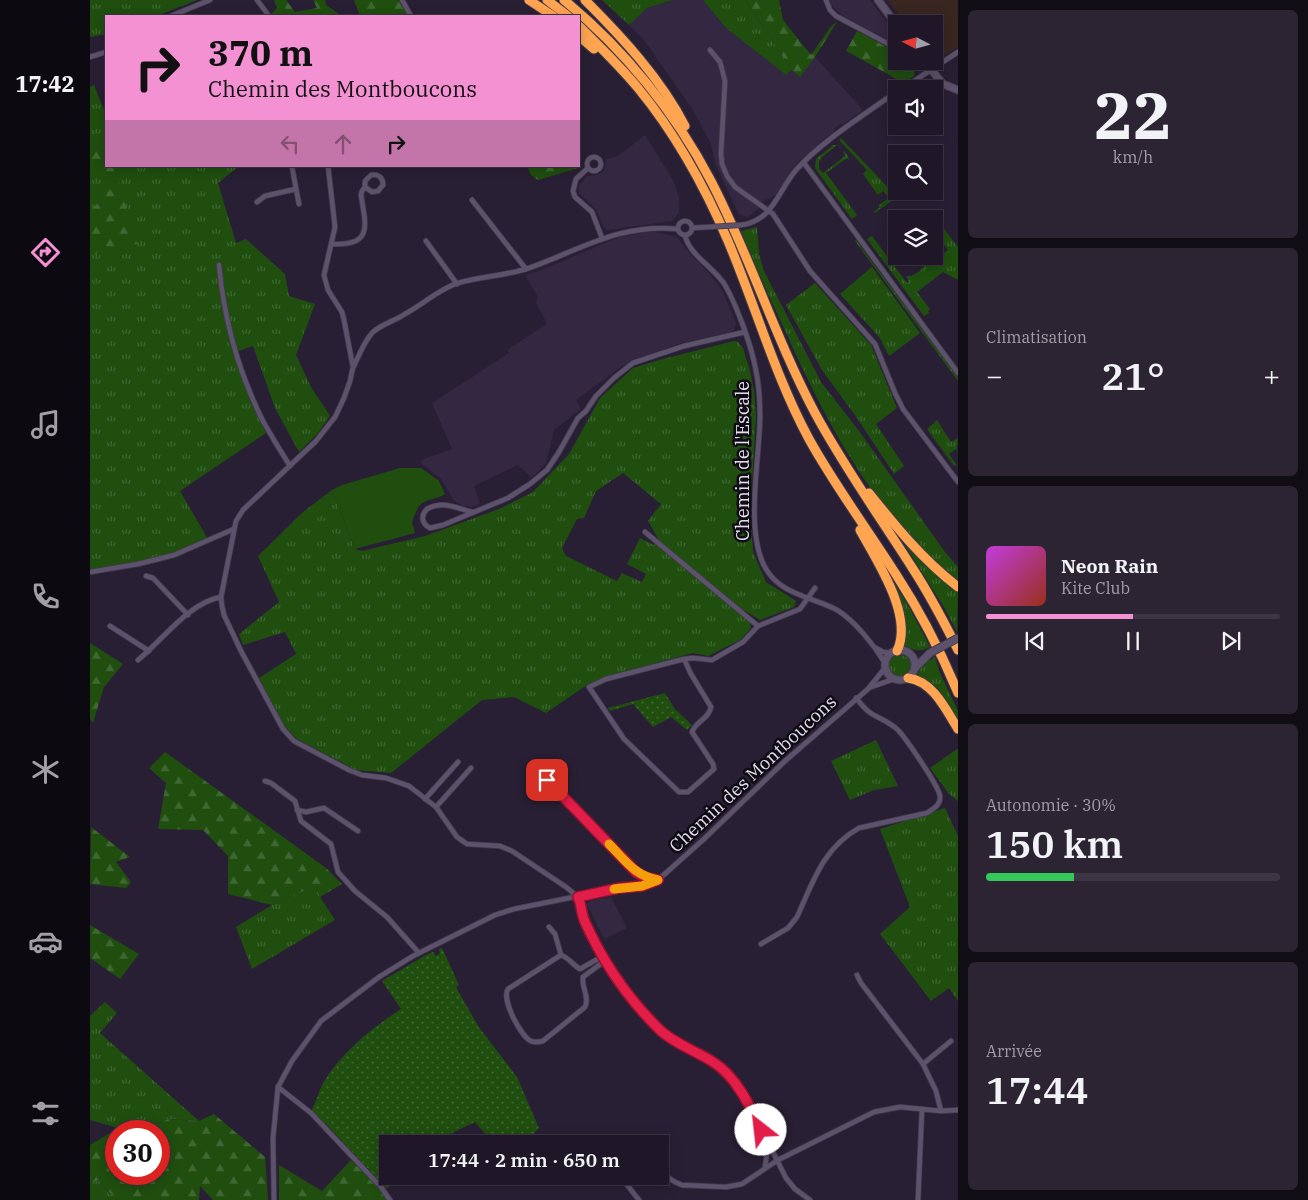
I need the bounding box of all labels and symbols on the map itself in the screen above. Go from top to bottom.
north arrow [888,15,942,70]
street label: Chemin de l'Escale [731,381,754,541]
street label: Chemin des Montboucons [664,690,841,857]
pin [526,759,568,801]
position arrow [734,1103,786,1155]
speed limit sign: 30 [105,1120,170,1185]

